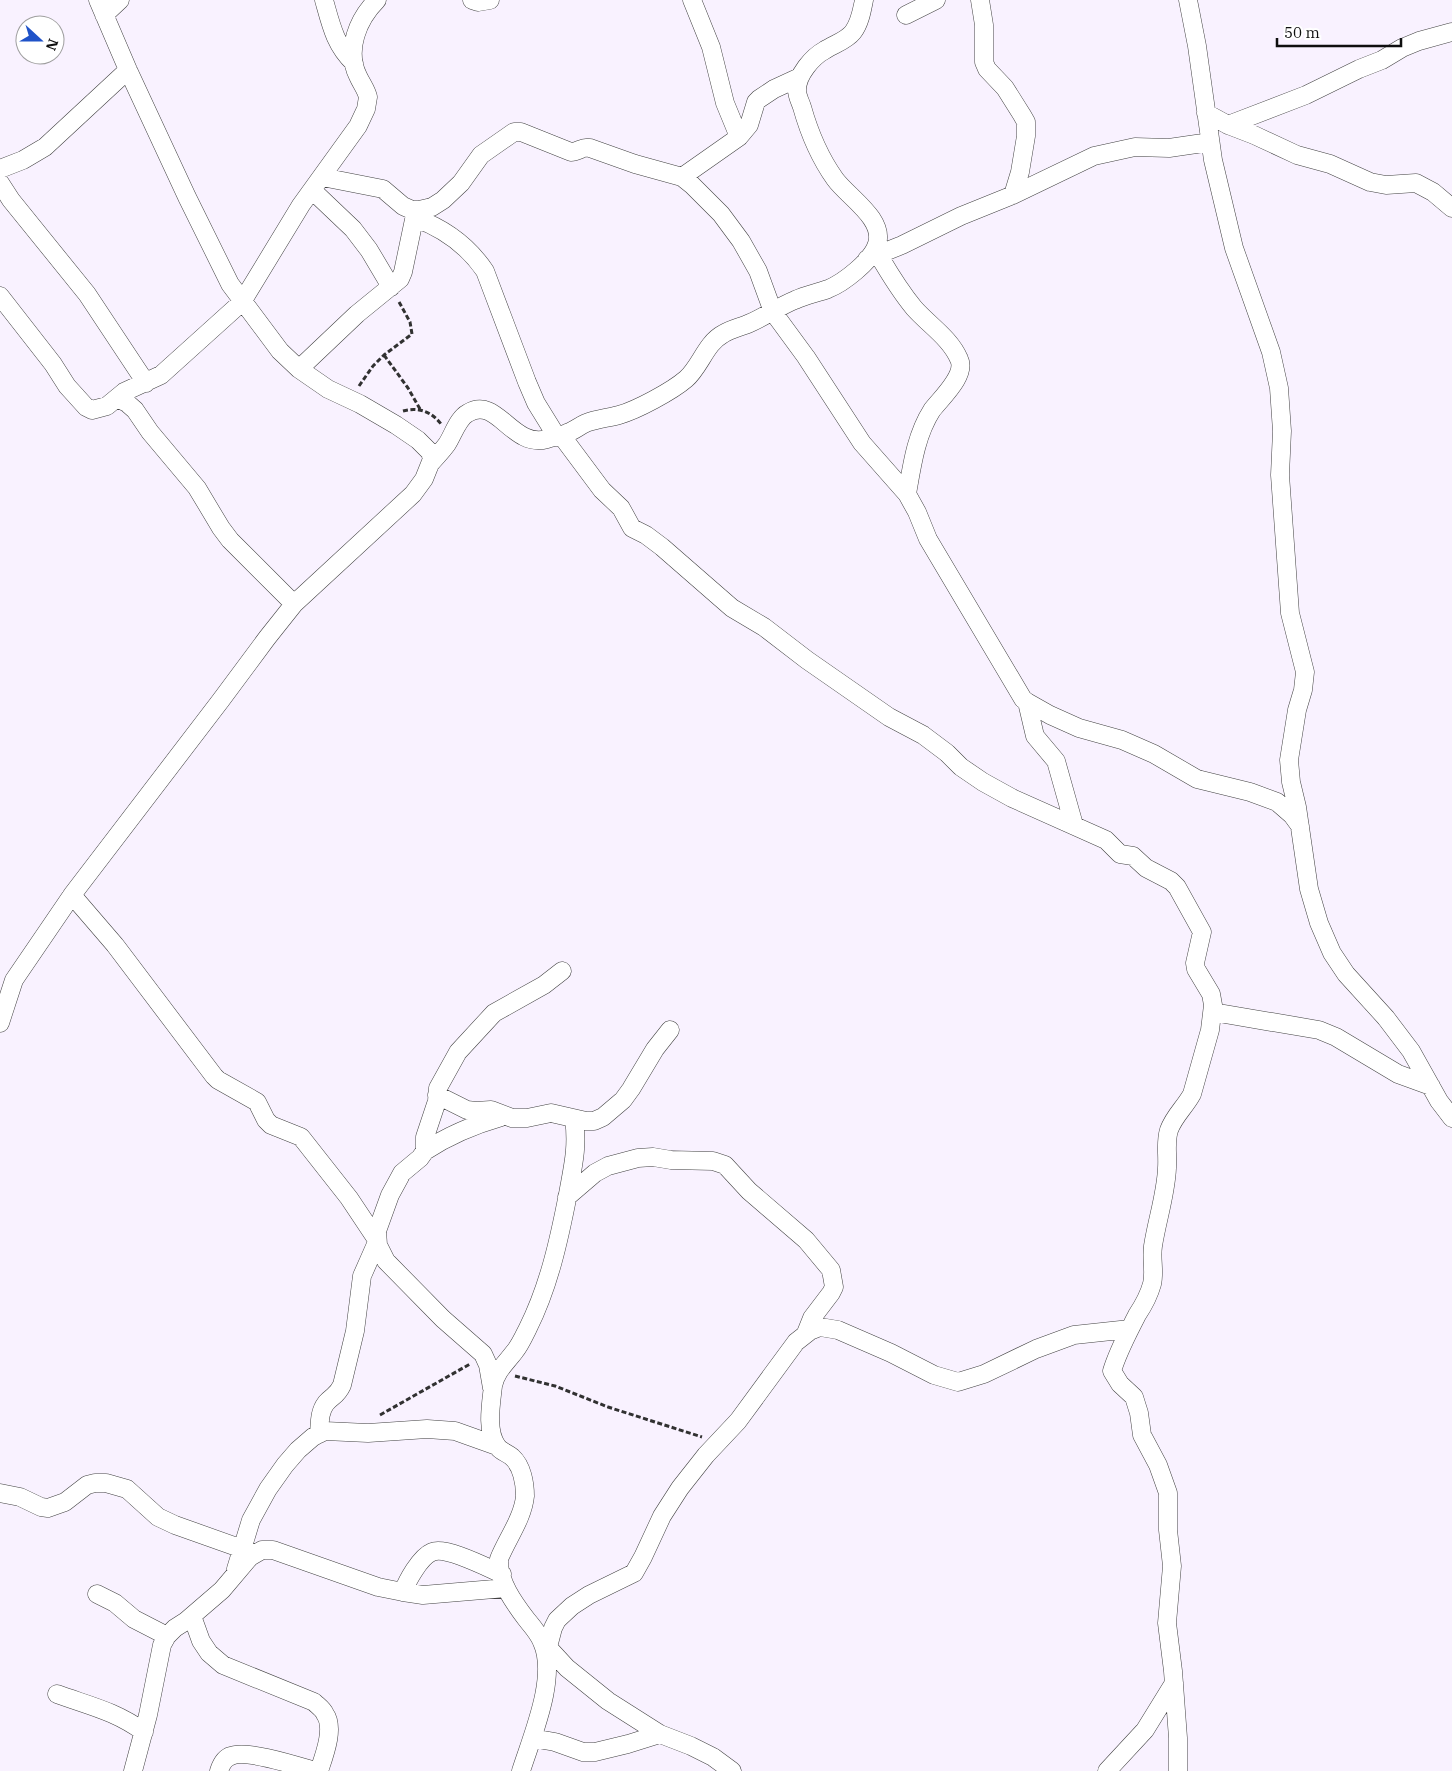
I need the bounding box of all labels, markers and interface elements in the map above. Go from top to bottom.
north arrow [15,15,65,65]
scale bar [1277,15,1401,47]
text: 50 m [1284,23,1320,42]
text: N [42,36,63,53]

